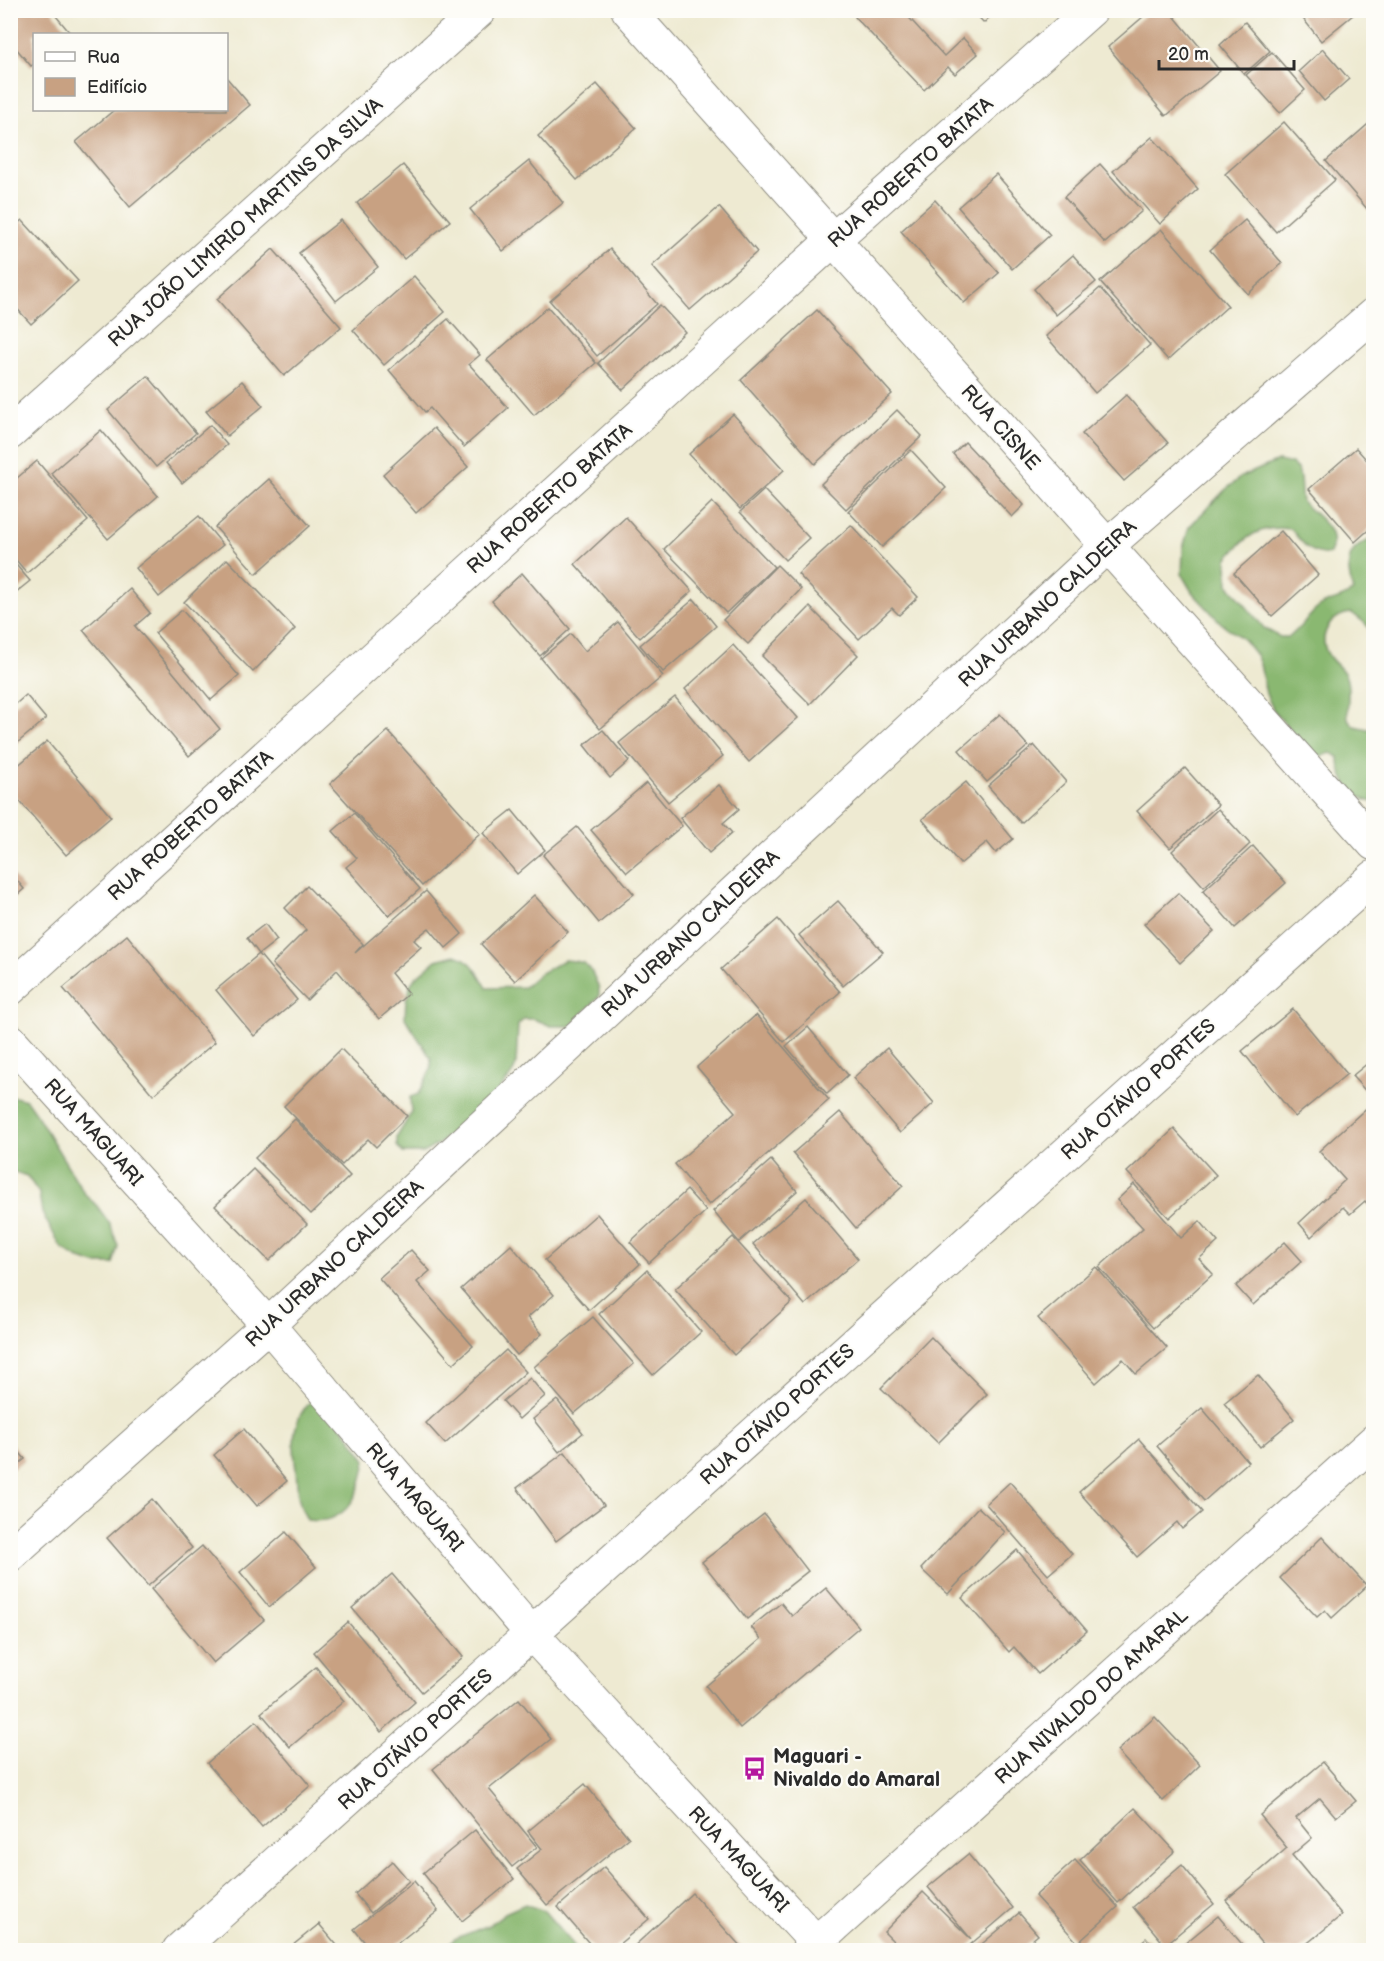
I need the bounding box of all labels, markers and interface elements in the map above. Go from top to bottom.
legend [33,33,228,111]
scale bar [1159,33,1294,71]
text: 20 m [1168,44,1209,65]
text: Rua [87,47,120,68]
text: Edifício [87,77,147,98]
street label: RUA ROBERTO BATATA [823,92,999,253]
street label: RUA JOÃO LIMIRIO MARTINS DA SILVA [103,93,388,352]
street label: RUA CISNE [956,380,1045,475]
street label: RUA ROBERTO BATATA [462,418,638,579]
street label: RUA URBANO CALDEIRA [954,514,1142,693]
street label: RUA ROBERTO BATATA [103,745,279,906]
street label: RUA URBANO CALDEIRA [597,844,785,1023]
street label: RUA OTÁVIO PORTES [1056,1013,1221,1165]
street label: RUA MAGUARI [39,1074,148,1191]
street label: RUA URBANO CALDEIRA [241,1174,429,1353]
street label: RUA OTÁVIO PORTES [695,1338,860,1490]
street label: RUA MAGUARI [360,1438,468,1557]
street label: RUA NIVALDO DO AMARAL [990,1603,1193,1790]
street label: RUA OTÁVIO PORTES [333,1663,498,1815]
place label: Maguari - Nivaldo do Amaral [773,1745,940,1792]
bus stop icon: Maguari - Nivaldo do Amaral [742,1755,768,1781]
street label: RUA MAGUARI [683,1802,794,1918]

